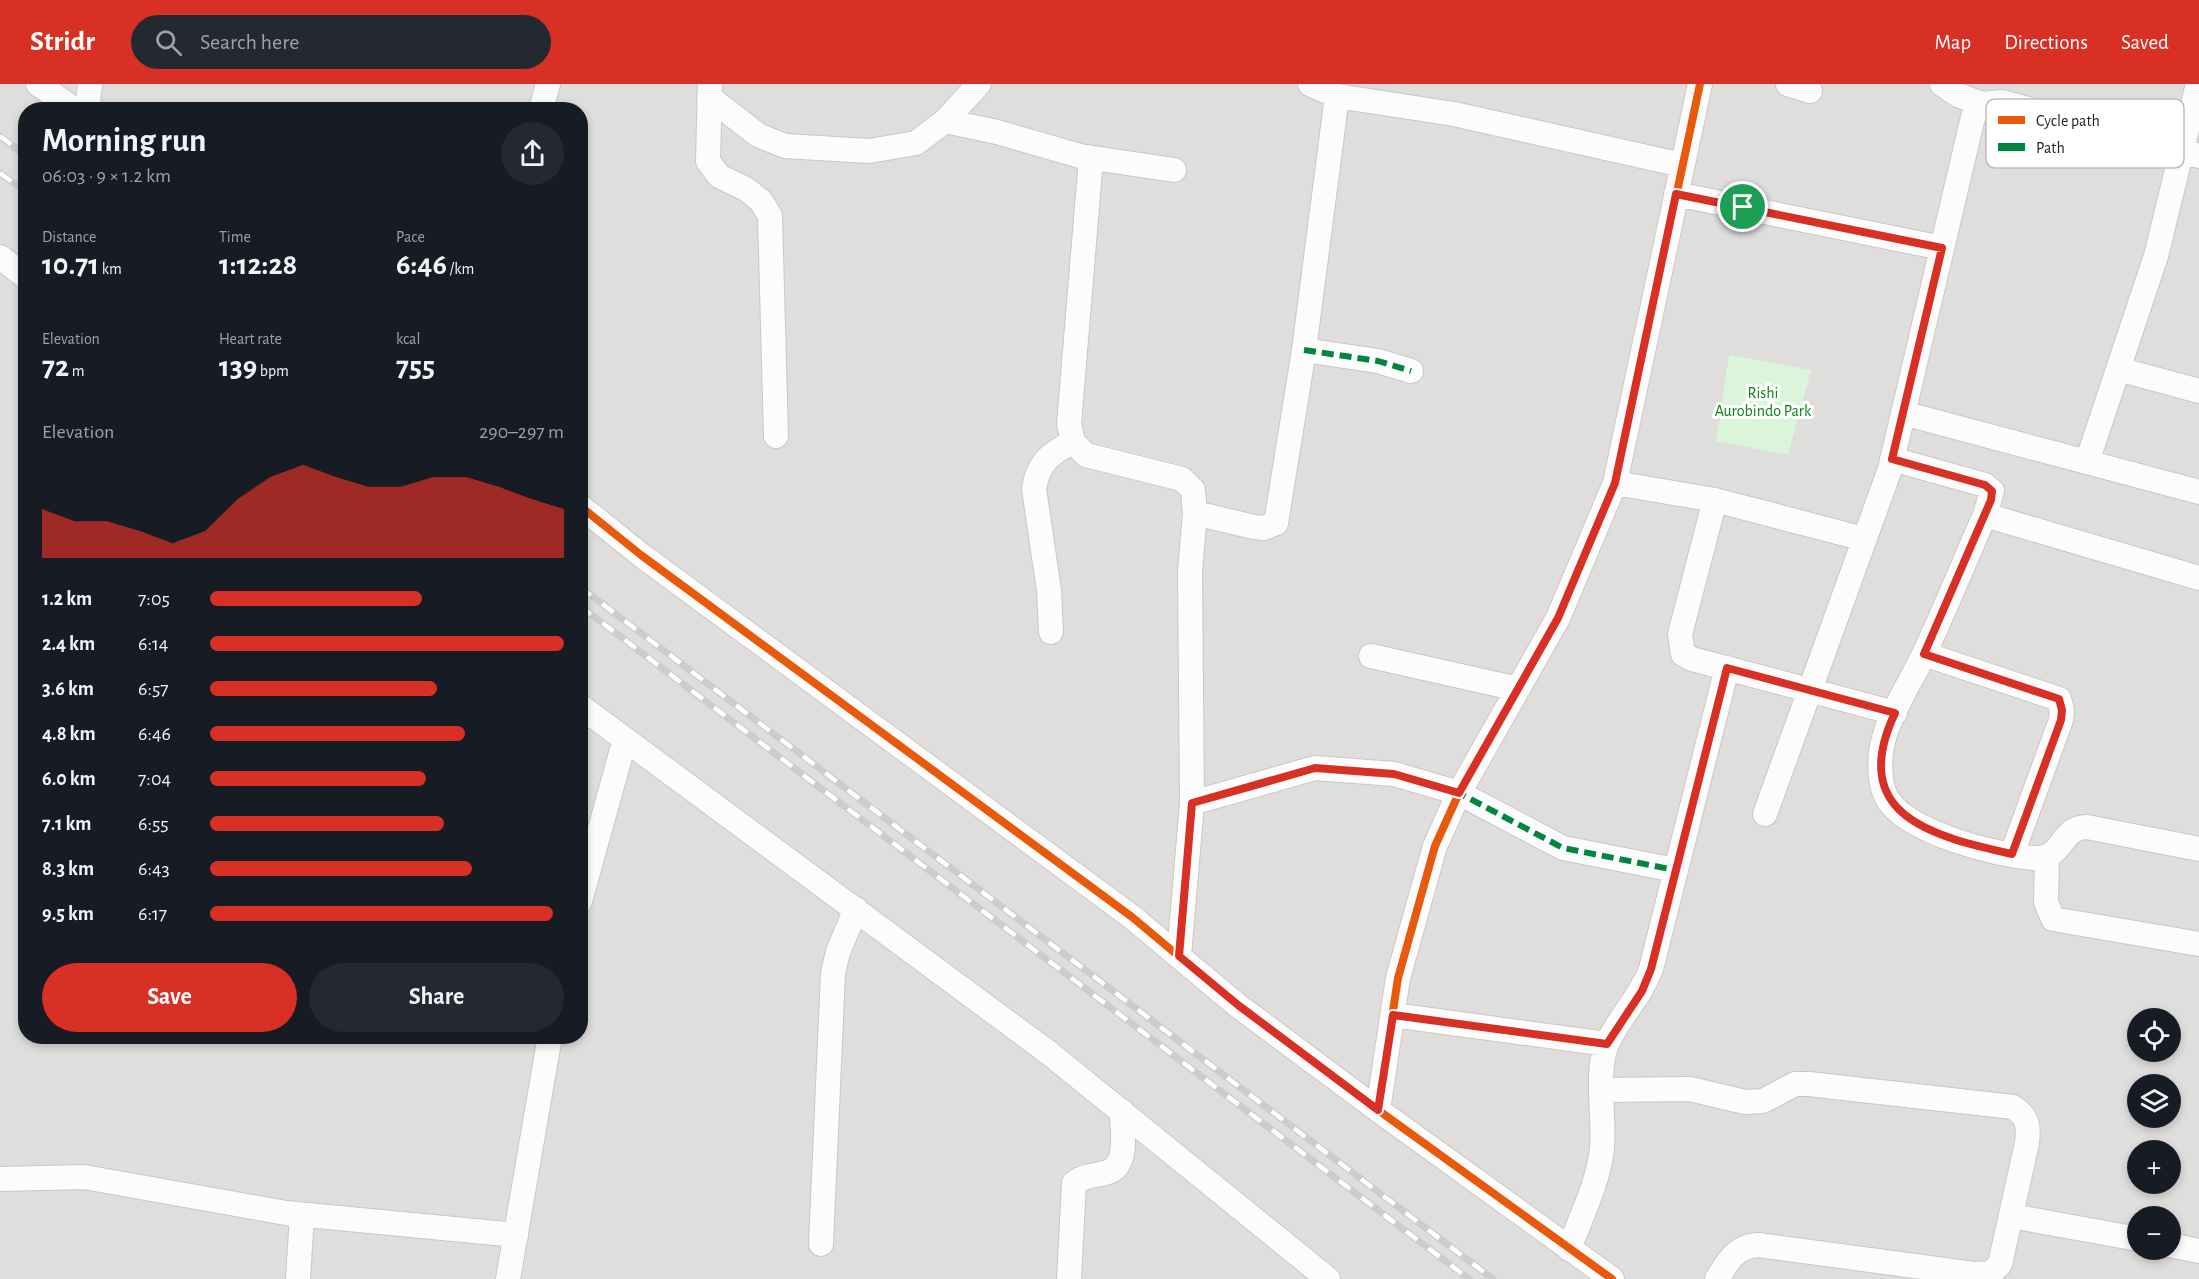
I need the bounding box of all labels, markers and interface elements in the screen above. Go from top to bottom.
search box [131,15,551,69]
icon: search [152,26,185,59]
text: Stridr [30,28,95,56]
text: Search here [200,31,299,53]
text: Map [1935,32,1971,53]
text: Directions [2004,32,2088,53]
text: Saved [2121,32,2169,53]
legend [1986,99,2184,168]
text: Cycle path [2036,113,2100,130]
button: share [501,122,564,185]
text: Morning run [42,125,206,158]
text: Path [2036,140,2065,156]
text: 06:03 · 9 × 1.2 km [42,166,171,186]
pin [1717,181,1768,232]
icon: arrive [1726,190,1759,223]
text: Distance [42,229,96,245]
text: Time [219,229,251,245]
text: Pace [396,229,425,245]
text: 10.71 [42,250,99,280]
text: 1:12:28 [219,250,297,280]
text: 6:46 [396,250,447,280]
text: km [99,261,122,277]
text: /km [447,261,474,277]
text: Elevation [42,331,100,347]
text: Heart rate [219,331,282,347]
text: kcal [396,331,420,347]
text: 72 [42,352,69,382]
text: 139 [219,352,257,382]
text: 755 [396,352,435,382]
text: m [69,363,85,379]
text: bpm [257,363,289,379]
park label: Rishi Aurobindo Park [1715,385,1812,419]
text: Elevation [42,422,114,442]
text: 290–297 m [479,422,564,442]
text: 1.2 km [42,589,92,609]
text: 7:05 [138,589,170,609]
text: 2.4 km [42,634,95,654]
text: 6:14 [138,634,168,654]
text: 3.6 km [42,679,94,699]
text: 6:57 [138,679,169,699]
text: 4.8 km [42,724,96,744]
text: 6:46 [138,724,171,744]
text: 6.0 km [42,769,96,789]
text: 7:04 [138,769,171,789]
text: 7.1 km [42,814,91,834]
text: 6:55 [138,814,169,834]
text: 8.3 km [42,859,94,879]
text: 6:43 [138,859,170,879]
text: 9.5 km [42,904,94,924]
text: 6:17 [138,904,167,924]
button: Save [42,963,297,1032]
button: Share [309,963,564,1032]
map controls [2127,1008,2181,1260]
button: locate [2127,1008,2181,1062]
button: layers [2127,1074,2181,1128]
button: + [2127,1140,2181,1194]
button: − [2127,1206,2181,1260]

